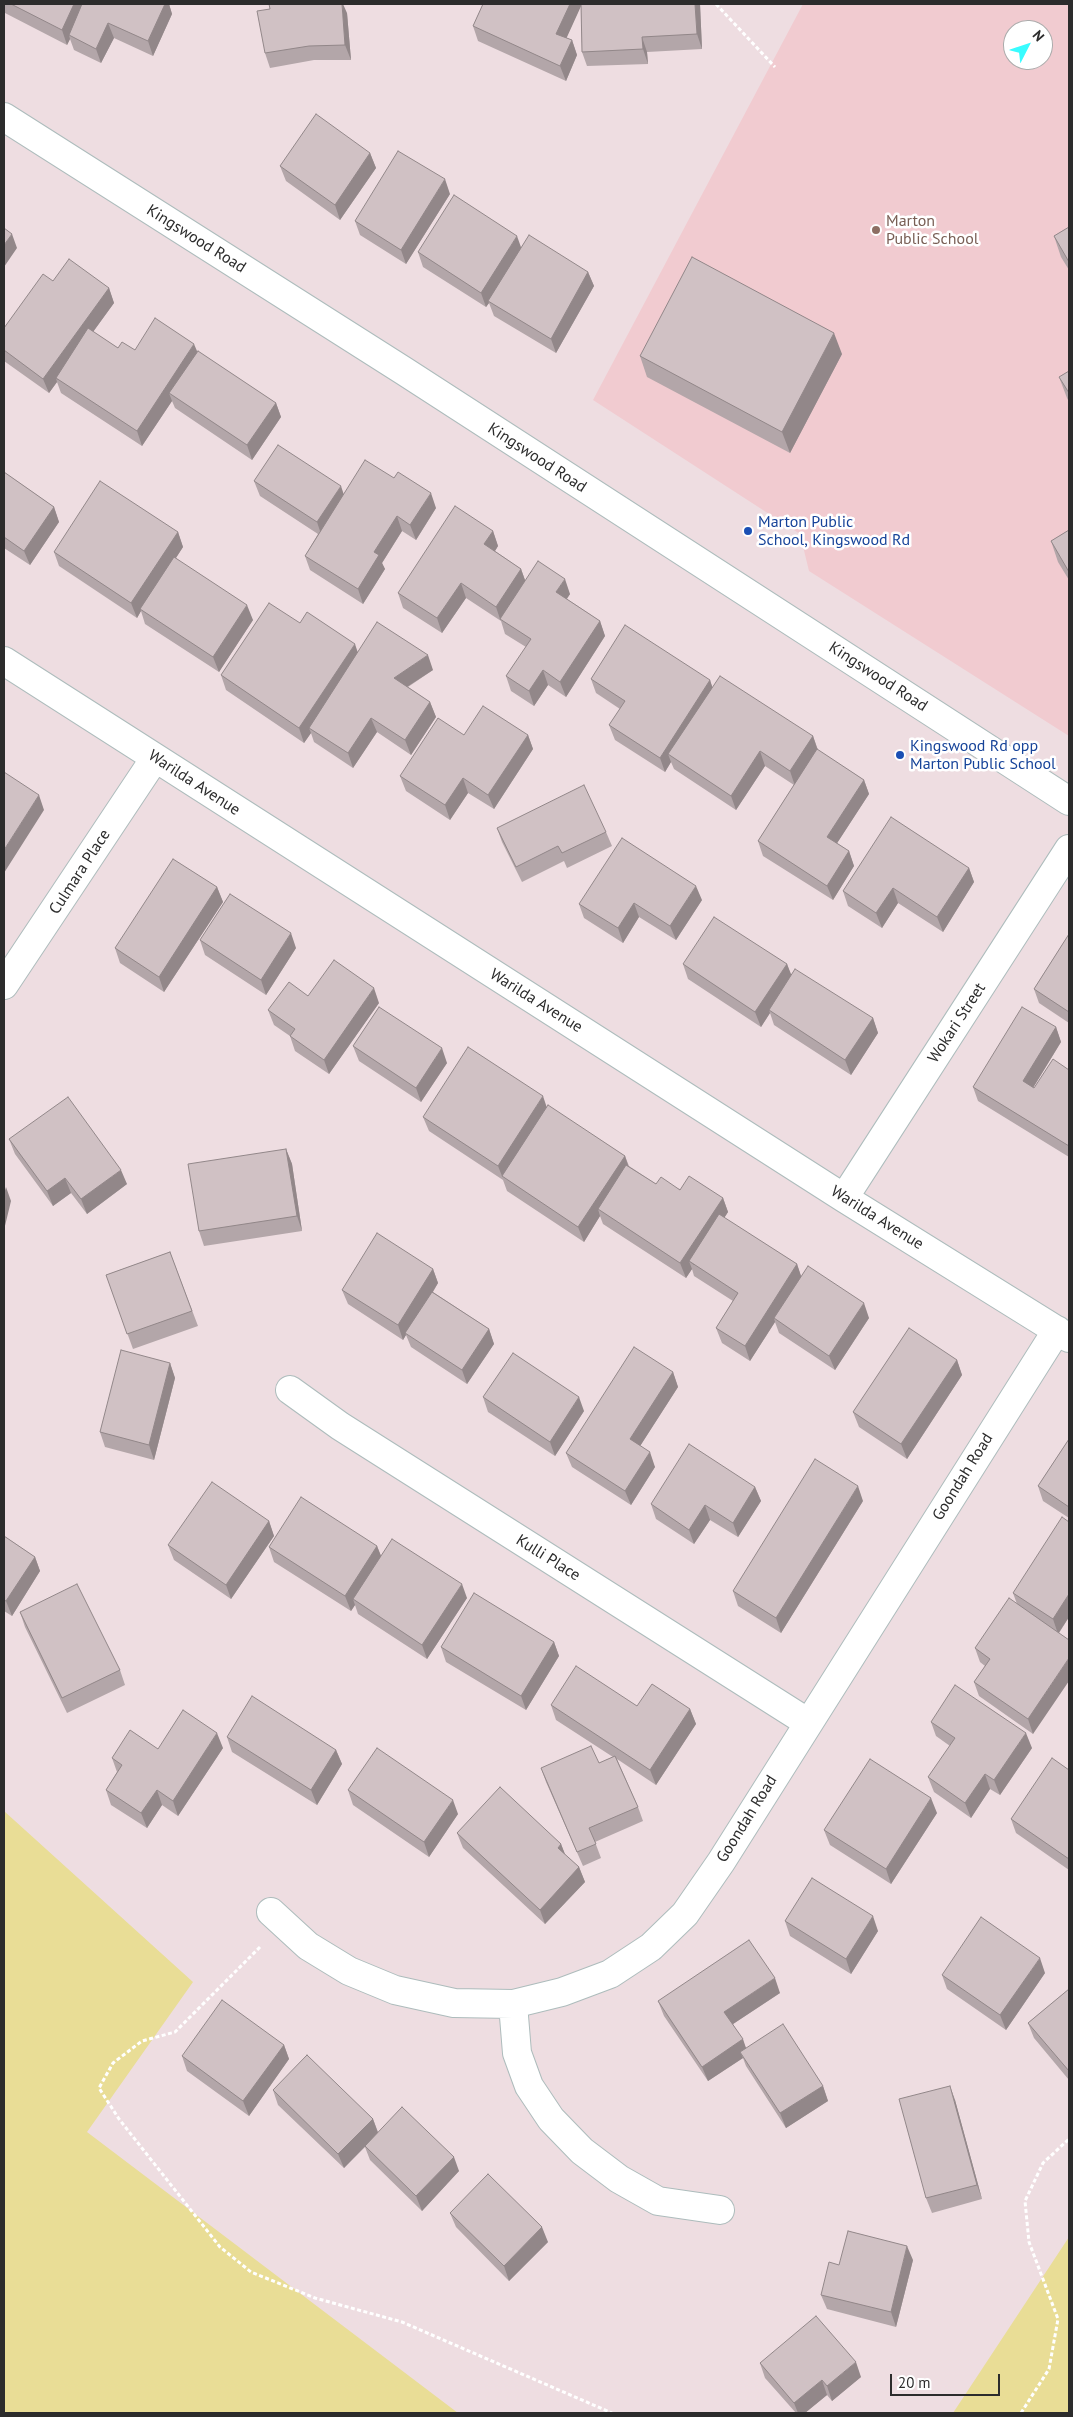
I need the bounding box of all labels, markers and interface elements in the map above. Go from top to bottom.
north arrow [1003,20,1053,70]
text: N [1029,26,1048,45]
street label: Kingswood Road [143,201,249,277]
place label: Marton Public School [886,211,978,249]
marker: Marton Public School [870,224,882,236]
street label: Kingswood Road [484,419,590,497]
place label: Marton Public School, Kingswood Rd [758,512,910,550]
marker: Marton Public School, Kingswood Rd [742,525,754,537]
street label: Kingswood Road [825,638,931,716]
place label: Kingswood Rd opp Marton Public School [910,736,1056,774]
street label: Warilda Avenue [144,746,244,820]
marker: Kingswood Rd opp Marton Public School [894,749,906,761]
street label: Culmara Place [45,826,115,918]
street label: Warilda Avenue [486,965,586,1037]
street label: Wokari Street [924,979,990,1067]
street label: Warilda Avenue [827,1182,927,1254]
street label: Goondah Road [929,1430,997,1524]
street label: Kulli Place [512,1531,584,1585]
street label: Goondah Road [713,1772,781,1866]
scale bar [893,2364,1003,2396]
text: 20 m [898,2373,931,2392]

